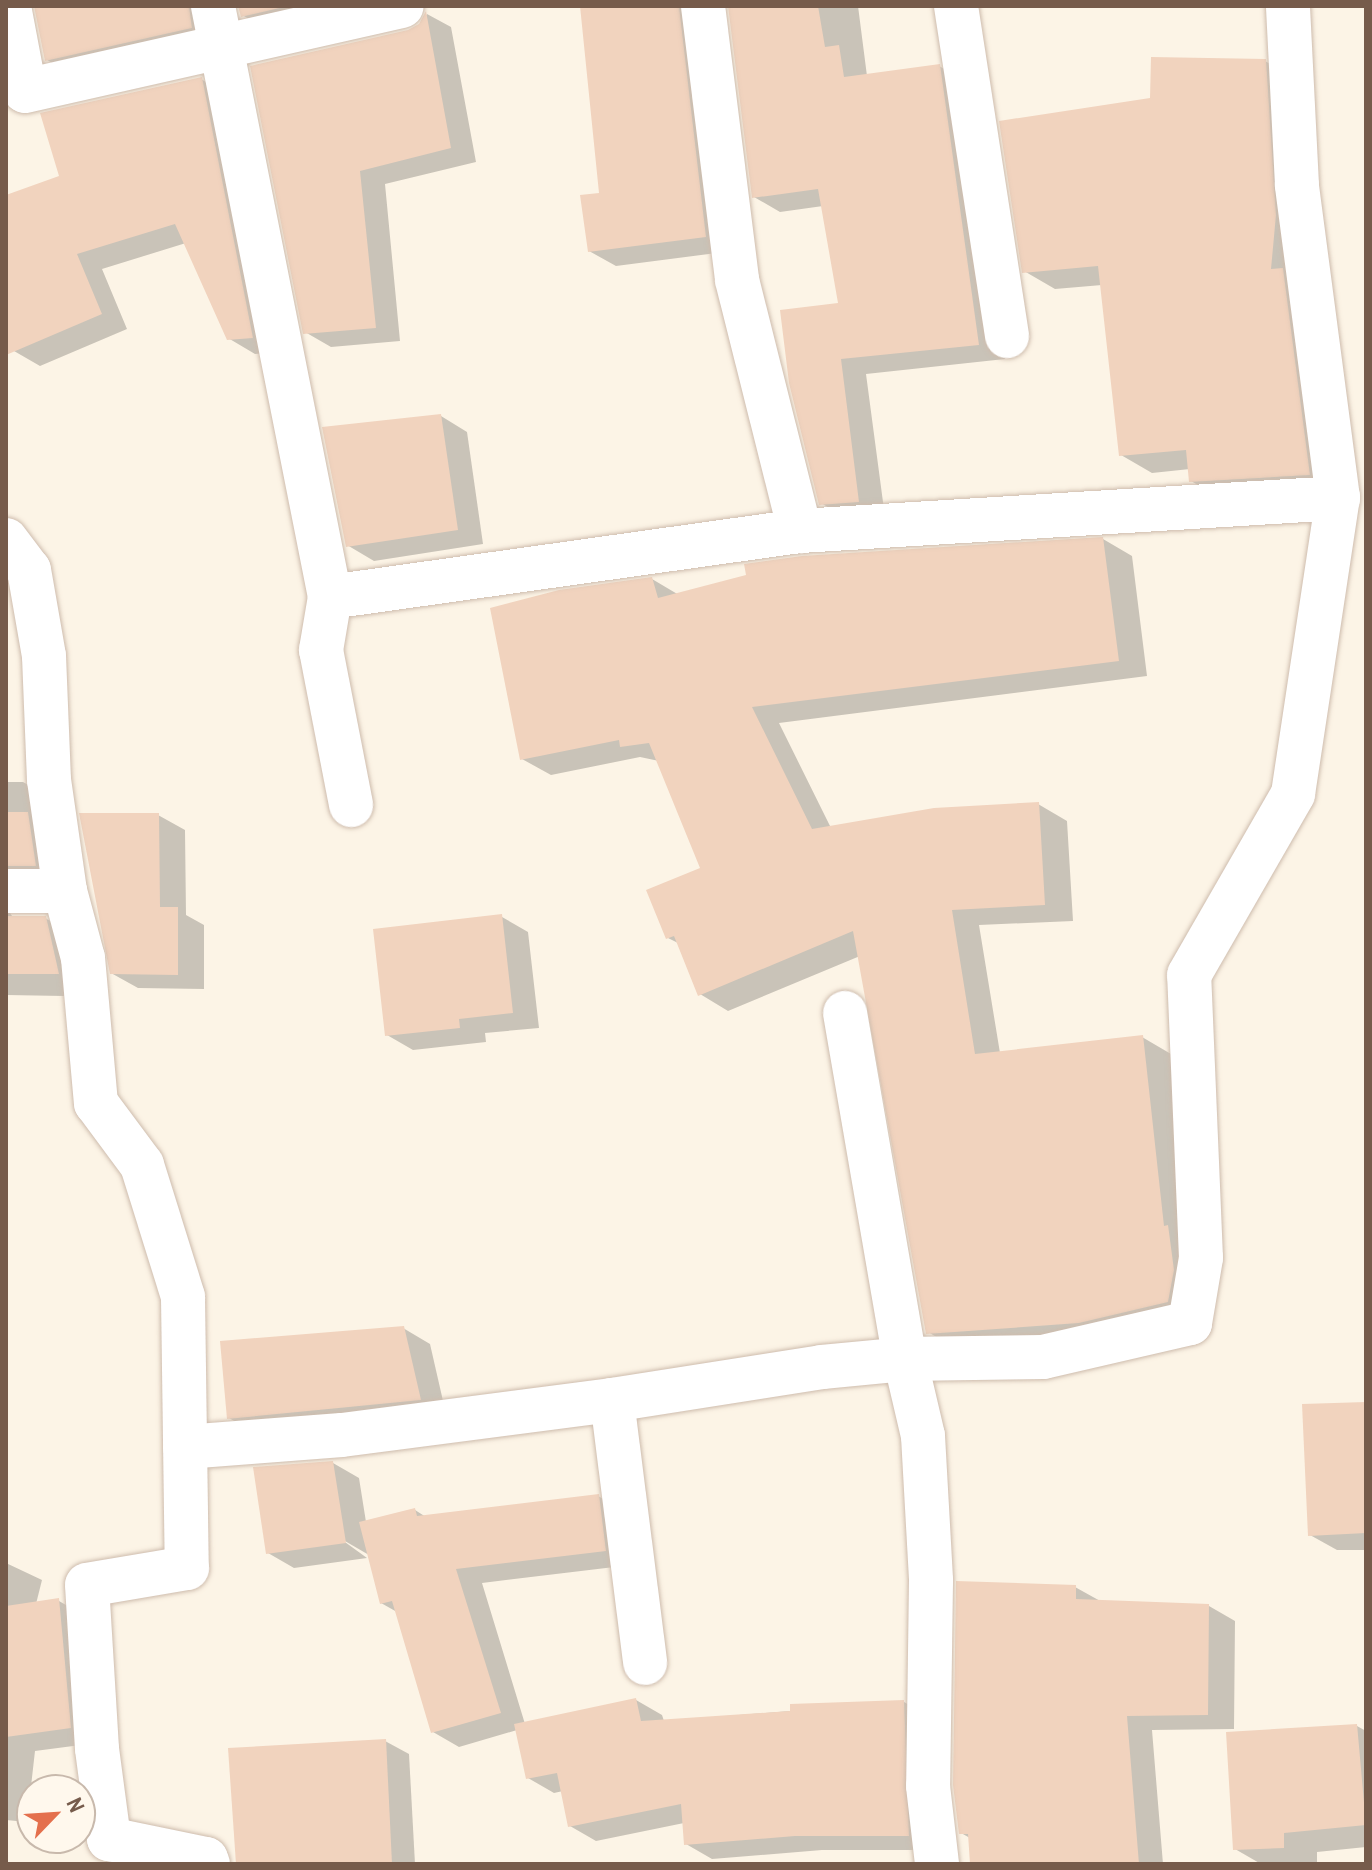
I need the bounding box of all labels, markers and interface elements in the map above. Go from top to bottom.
north arrow [16,1774,96,1854]
text: N [60,1792,92,1817]

